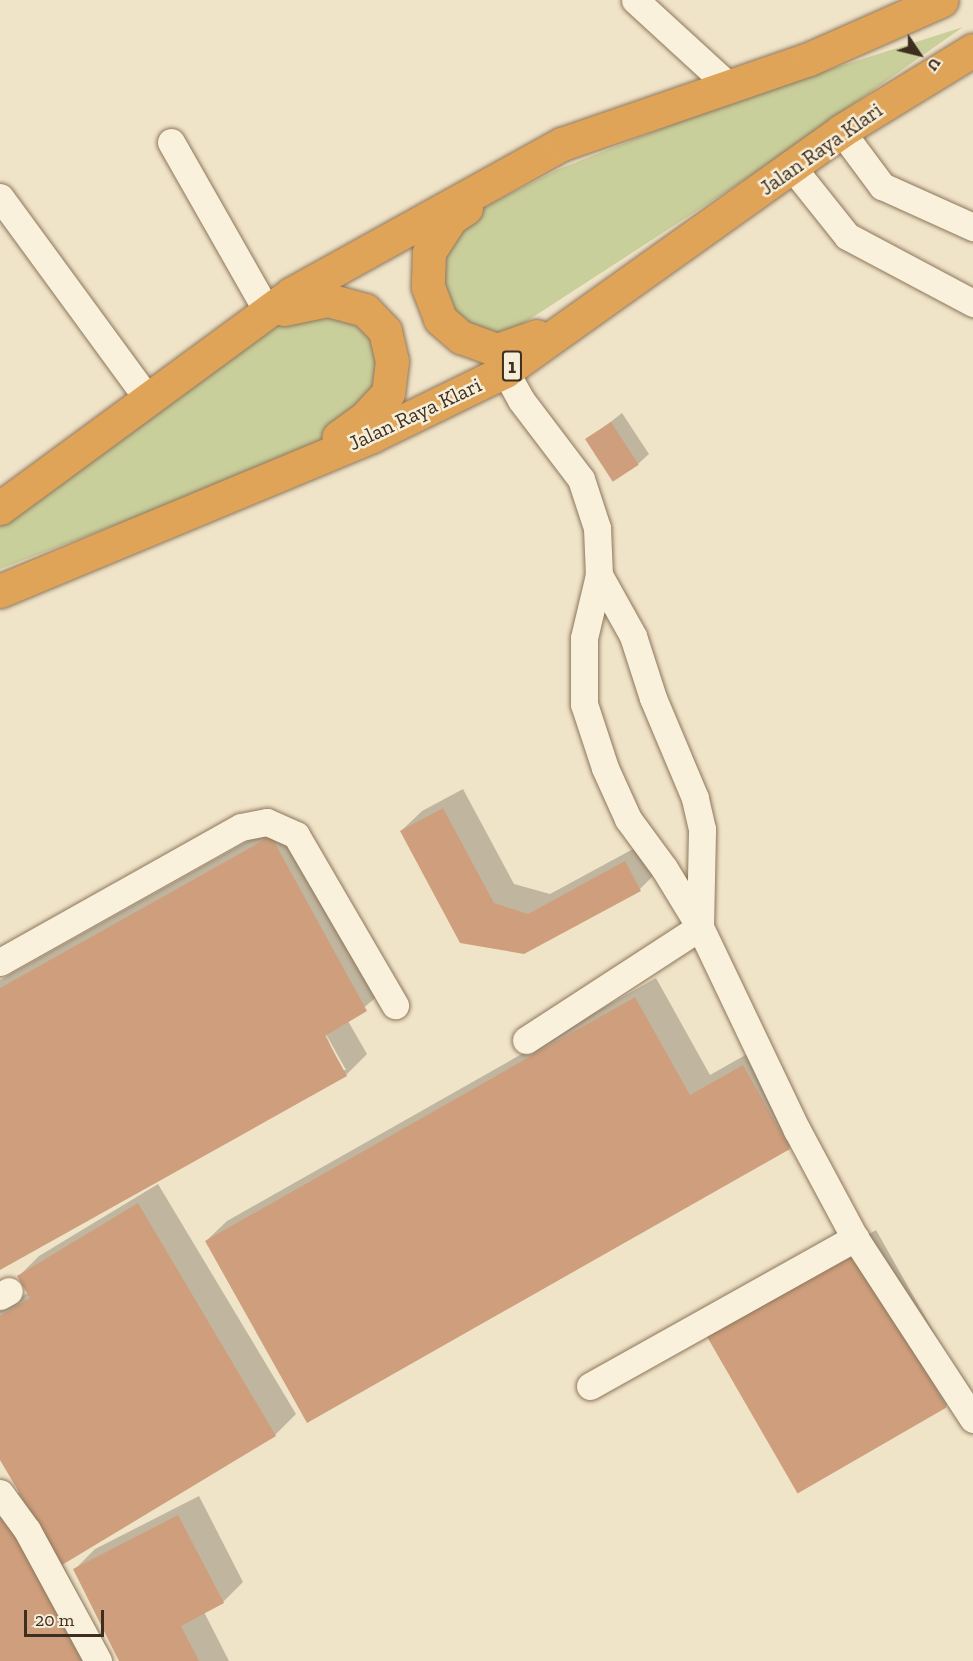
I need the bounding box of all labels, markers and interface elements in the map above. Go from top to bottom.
north arrow [889,24,949,84]
text: U [923,54,945,75]
street label: Jalan Raya Klari [755,97,887,201]
road number: 1 [502,349,522,383]
street label: Jalan Raya Klari [344,372,486,456]
scale bar [27,1598,106,1636]
text: 20 m [35,1609,74,1631]

